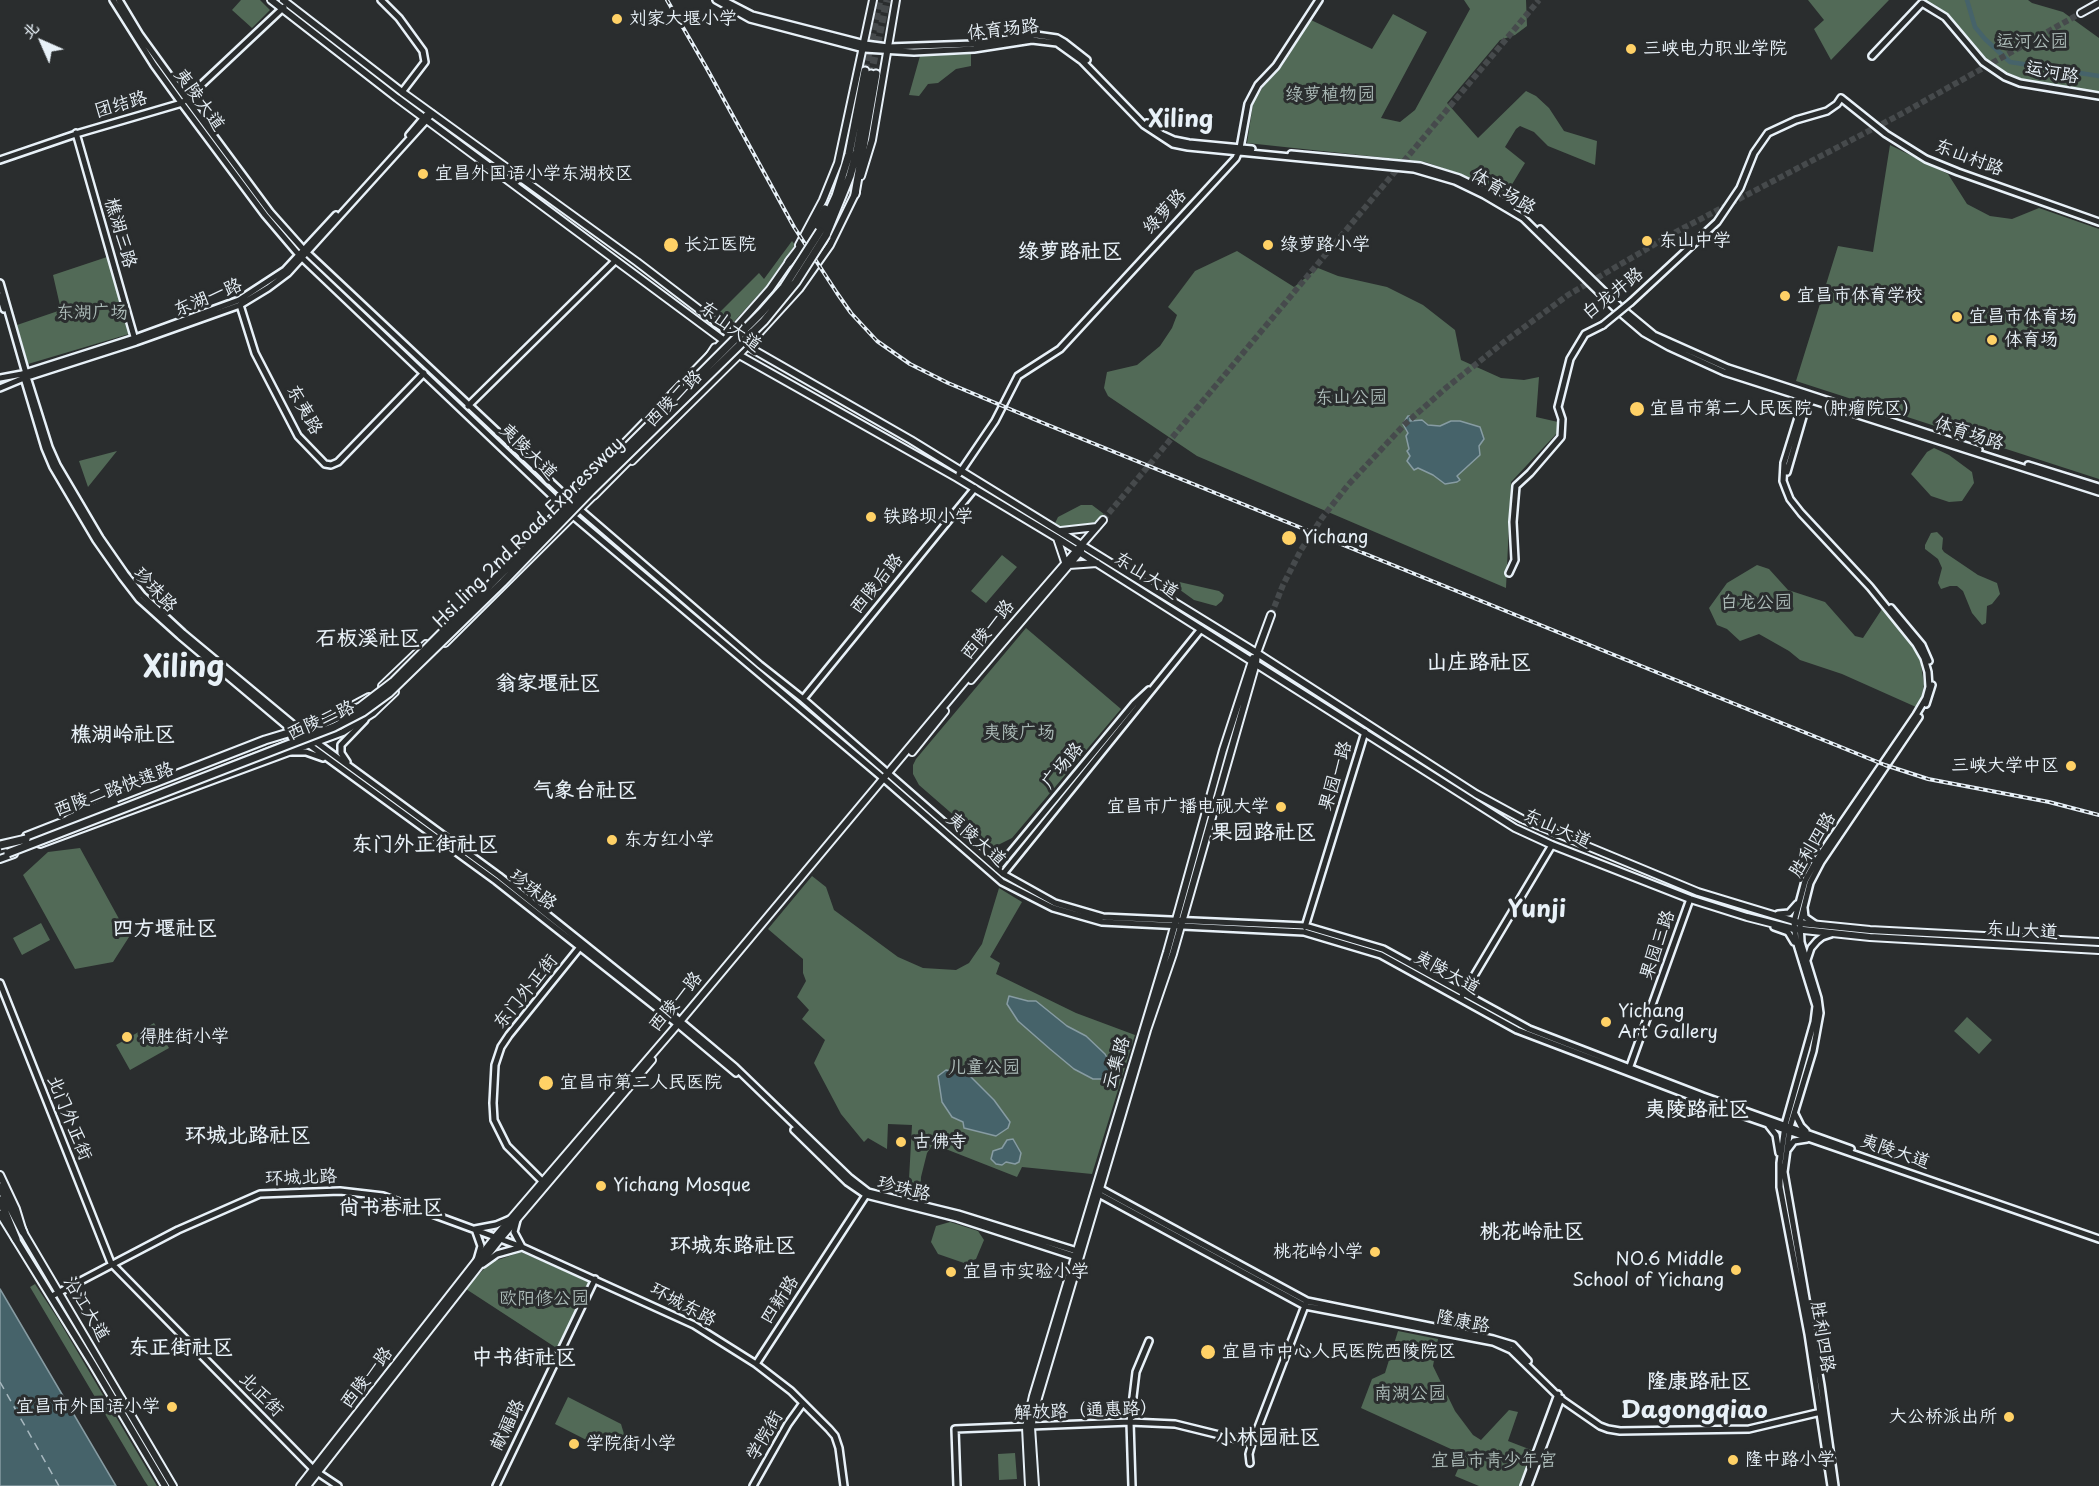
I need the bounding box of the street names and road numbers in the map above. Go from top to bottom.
street label: 体育场路 [966,15,1040,45]
street label: 运河路 [2023,57,2081,89]
street label: 夷陵大道 [169,65,229,135]
street label: 团结路 [92,87,150,123]
street label: 东山村路 [1932,135,2006,181]
street label: 体育场路 [1467,164,1539,220]
street label: 绿萝路 [1139,185,1191,239]
street label: 樵湖三路 [100,195,140,271]
street label: 白龙井路 [1578,263,1648,325]
street label: 东湖一路 [171,275,245,321]
street label: 东山大道 [695,297,765,357]
street label: 西陵二路 [641,366,707,432]
street label: 东夷路 [281,381,327,439]
street label: 体育场路 [1931,413,2007,455]
street label: 夷陵大道 [495,419,561,485]
street label: Hsi ling 2nd Road Expressway [429,433,629,633]
street label: 东山大道 [1110,548,1182,604]
street label: 西陵后路 [846,549,908,619]
street label: 珍珠路 [129,563,181,617]
street label: 西陵一路 [957,595,1019,665]
street label: 西陵二路 [284,696,358,746]
street label: 广场路 [1037,738,1089,794]
street label: 果园一路 [1315,738,1357,814]
street label: 西陵二路快速路 [51,758,177,822]
street label: 东山大道 [1520,804,1594,854]
street label: 夷陵大道 [942,808,1010,872]
street label: 胜利四路 [1785,809,1841,881]
street label: 珍珠路 [505,865,561,915]
street label: 果园三路 [1636,907,1680,983]
street label: 东山大道 [1985,918,2059,944]
street label: 夷陵大道 [1410,946,1484,1000]
street label: 东门外正街 [489,950,563,1034]
street label: 西陵一路 [645,967,707,1037]
street label: 云集路 [1099,1034,1135,1092]
street label: 北门外正街 [42,1072,96,1164]
street label: 夷陵大道 [1857,1130,1933,1174]
street label: 环城北路 [265,1166,337,1190]
street label: 珍珠路 [875,1172,933,1206]
street label: 四新路 [756,1271,804,1329]
street label: 沿江大道 [58,1273,114,1345]
street label: 环城东路 [646,1279,720,1331]
street label: 胜利四路 [1806,1300,1838,1374]
street label: 隆康路 [1434,1306,1492,1338]
street label: 西陵一路 [336,1343,398,1413]
street label: 北正街 [234,1368,288,1422]
street label: 献福路 [486,1396,530,1454]
street label: 解放路（通惠路） [1014,1398,1158,1424]
street label: 学院街 [742,1407,788,1465]

